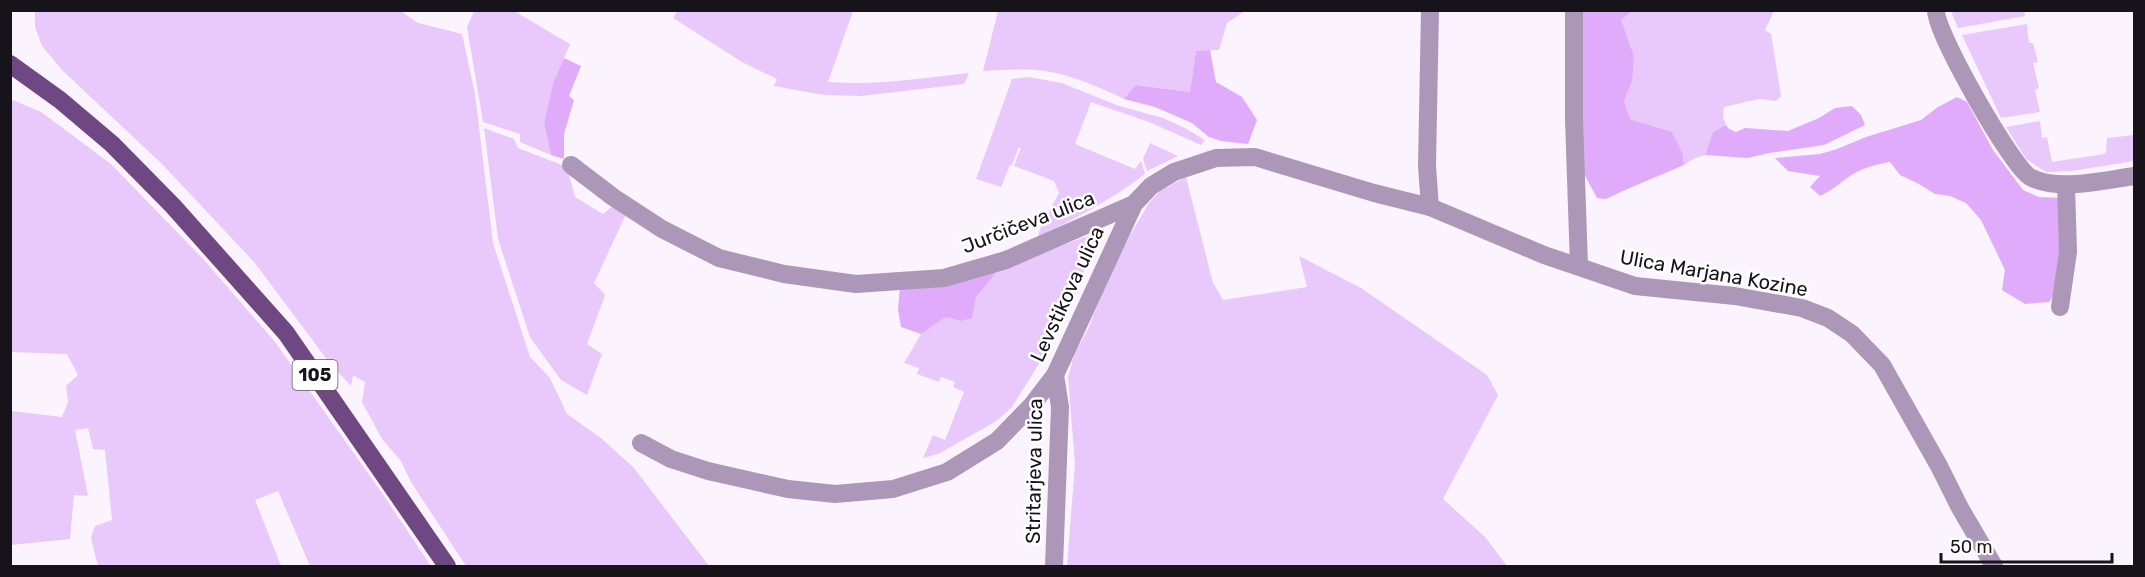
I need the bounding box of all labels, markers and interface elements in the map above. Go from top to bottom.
street label: Jurčičeva ulica [958,186,1098,258]
street label: Levstikova ulica [1025,222,1109,366]
street label: Ulica Marjana Kozine [1618,245,1810,301]
road number: 105 [292,360,338,390]
street label: Stritarjeva ulica [1021,398,1047,544]
scale bar [1941,526,2112,564]
text: 50 m [1950,536,1993,558]

